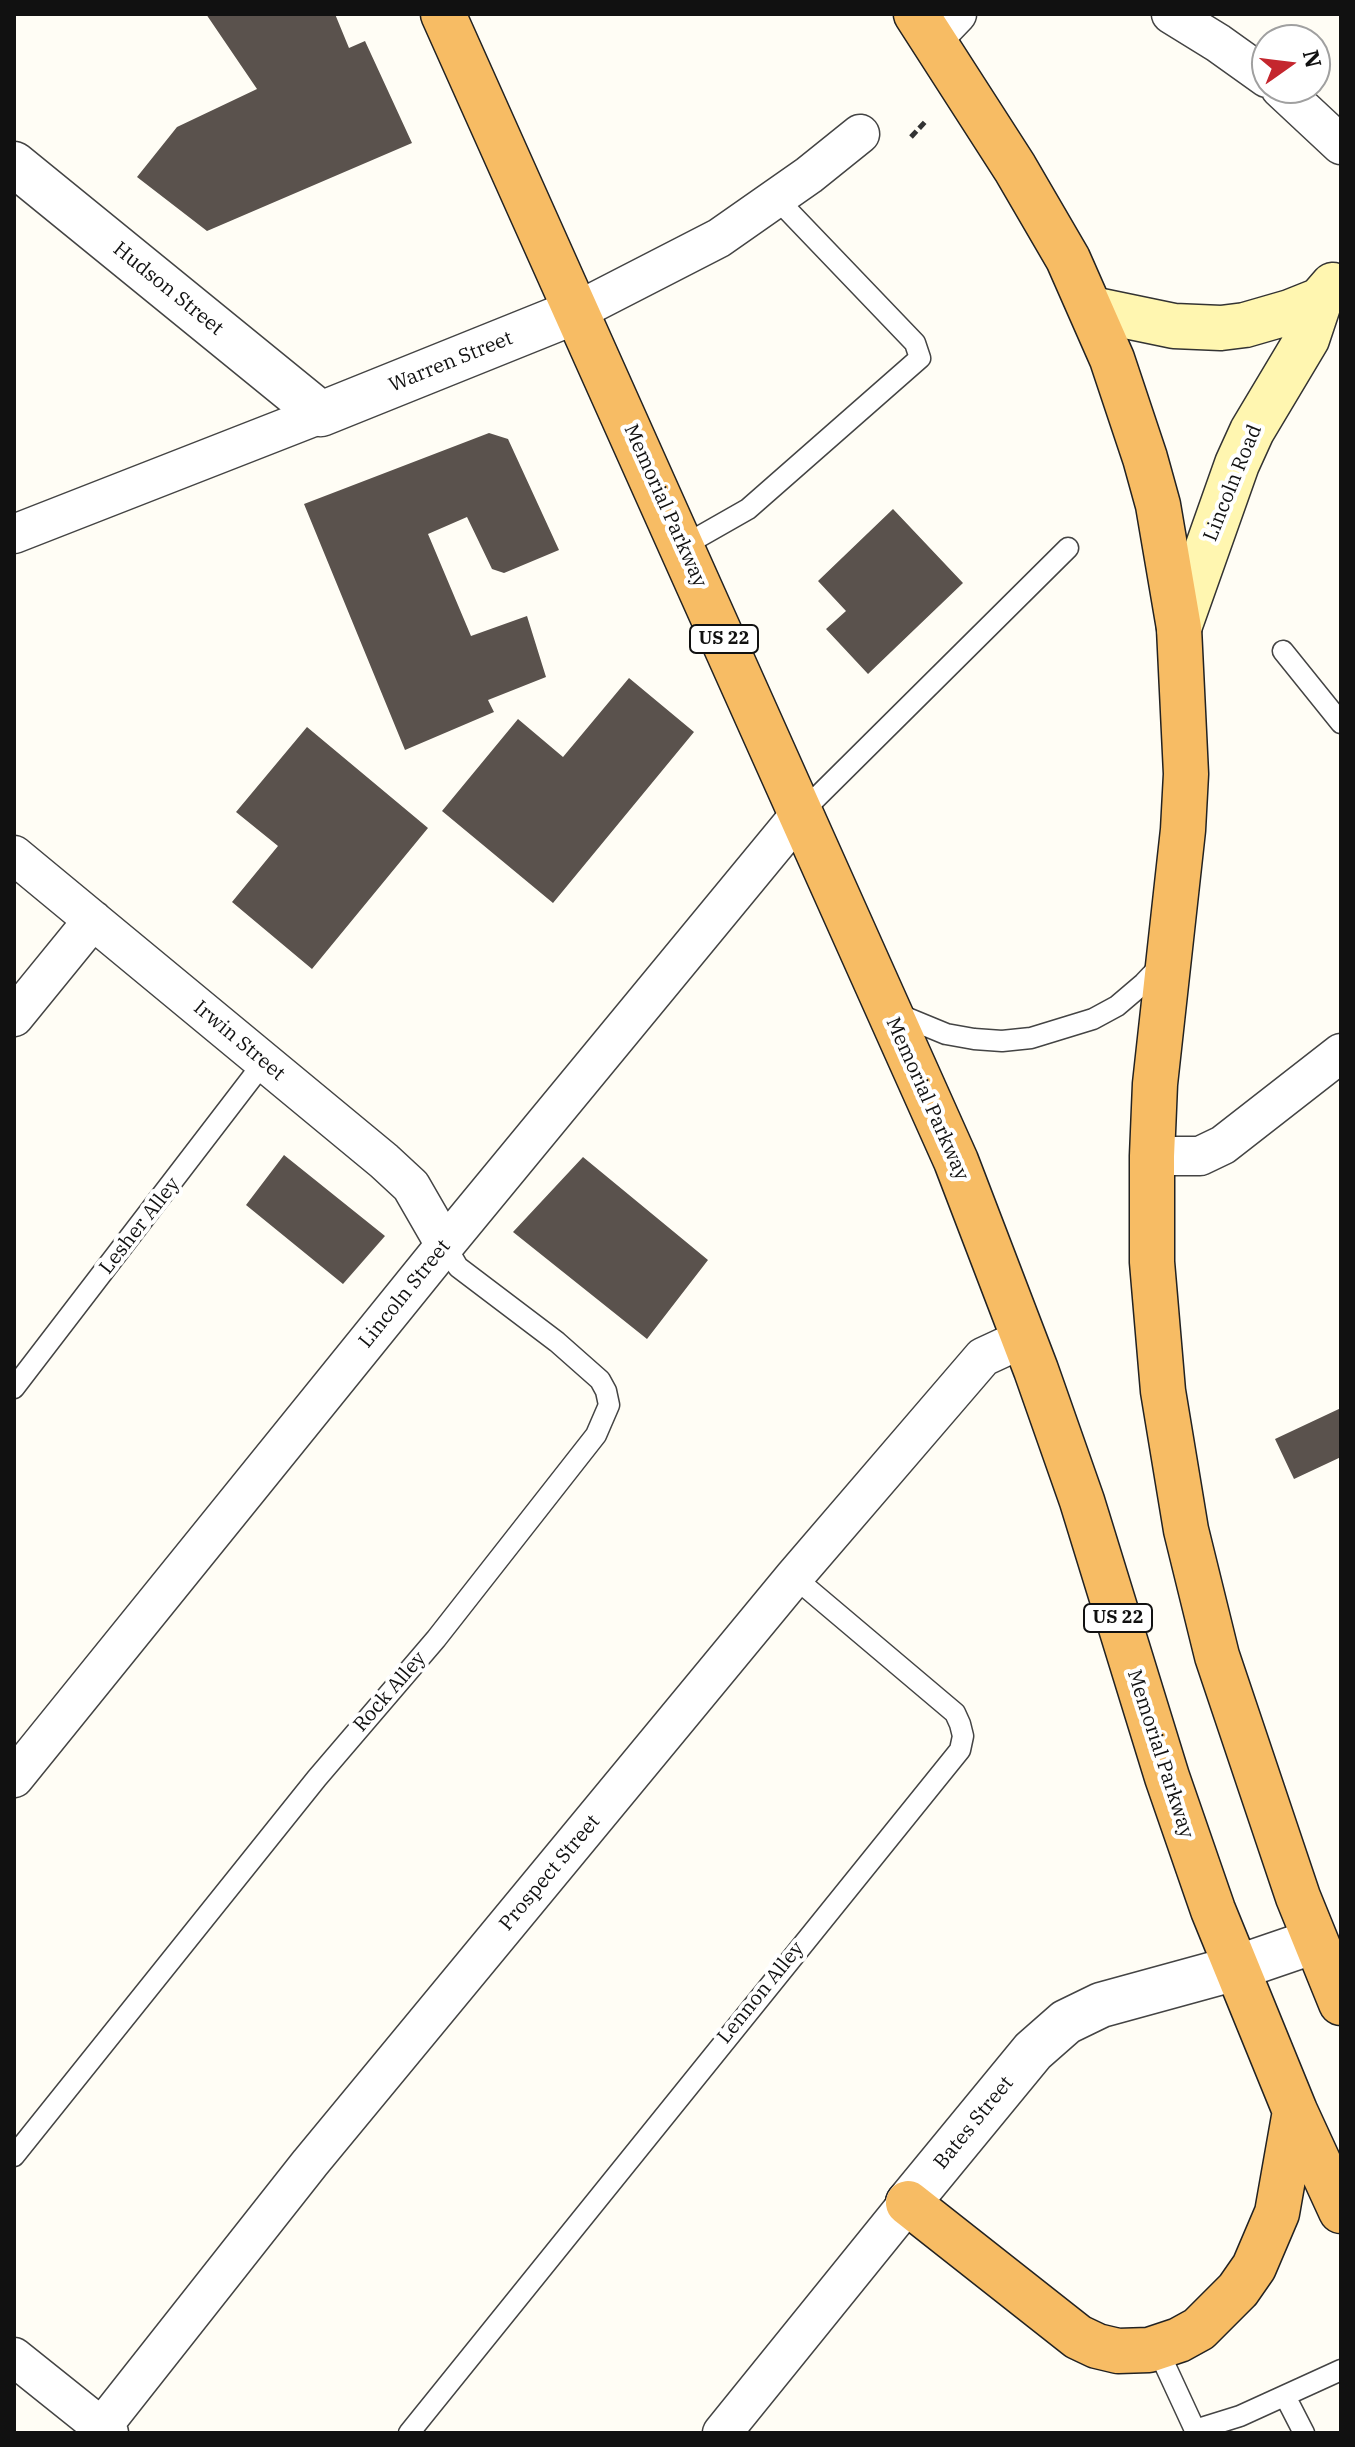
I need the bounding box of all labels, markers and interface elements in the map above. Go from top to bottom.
north arrow [1251,24,1331,104]
text: N [1297,47,1329,71]
street label: Hudson Street [108,237,228,341]
street label: Warren Street [386,326,516,398]
street label: Memorial Parkway [618,421,712,591]
street label: Lincoln Road [1199,421,1267,545]
road number: US 22 [690,625,758,653]
street label: Irwin Street [188,996,290,1086]
street label: Memorial Parkway [880,1014,974,1184]
street label: Lesher Alley [95,1173,185,1279]
street label: Lincoln Street [354,1235,456,1353]
road number: US 22 [1084,1604,1152,1632]
street label: Rock Alley [349,1647,431,1737]
street label: Memorial Parkway [1121,1667,1199,1841]
street label: Prospect Street [495,1810,605,1936]
street label: Lennon Alley [713,1937,809,2049]
street label: Bates Street [929,2072,1019,2174]

